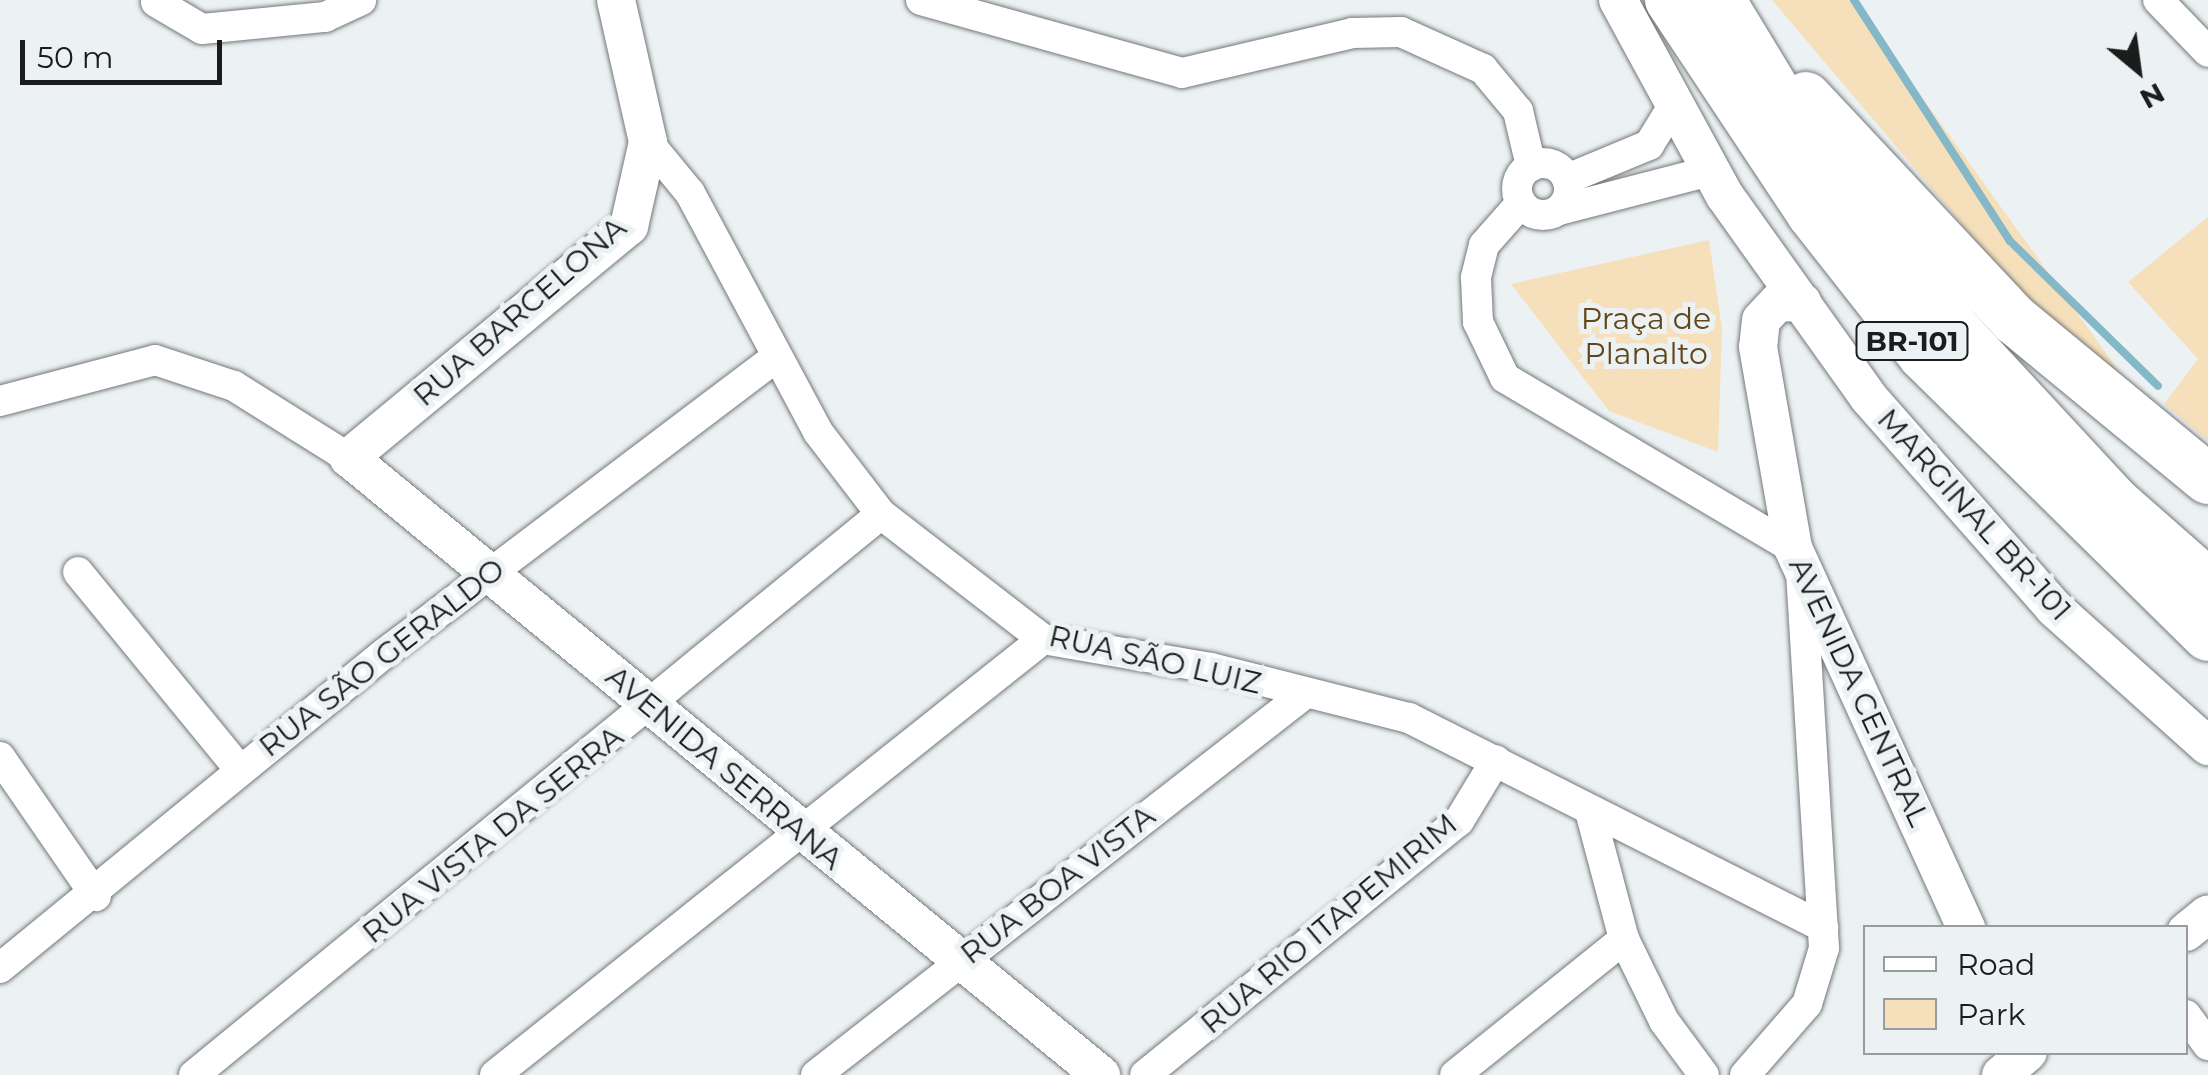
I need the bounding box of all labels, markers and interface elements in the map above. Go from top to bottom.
scale bar [25,20,228,82]
north arrow [2088,20,2188,120]
text: 50 m [37,39,114,76]
text: N [2134,76,2171,117]
street label: RUA BARCELONA [406,210,634,414]
park label: Praça de Planalto [1581,301,1711,372]
road number: BR-101 [1854,318,1970,364]
street label: MARGINAL BR-101 [1870,402,2078,628]
street label: RUA SÃO GERALDO [252,551,512,765]
street label: AVENIDA CENTRAL [1781,552,1937,832]
street label: RUA SÃO LUIZ [1045,618,1265,702]
street label: AVENIDA SERRANA [598,659,850,877]
street label: RUA VISTA DA SERRA [355,719,631,951]
street label: RUA BOA VISTA [954,798,1162,972]
street label: RUA RIO ITAPEMIRIM [1194,806,1464,1042]
legend [1863,925,2188,1055]
text: Road [1957,946,2035,983]
text: Park [1957,996,2026,1033]

